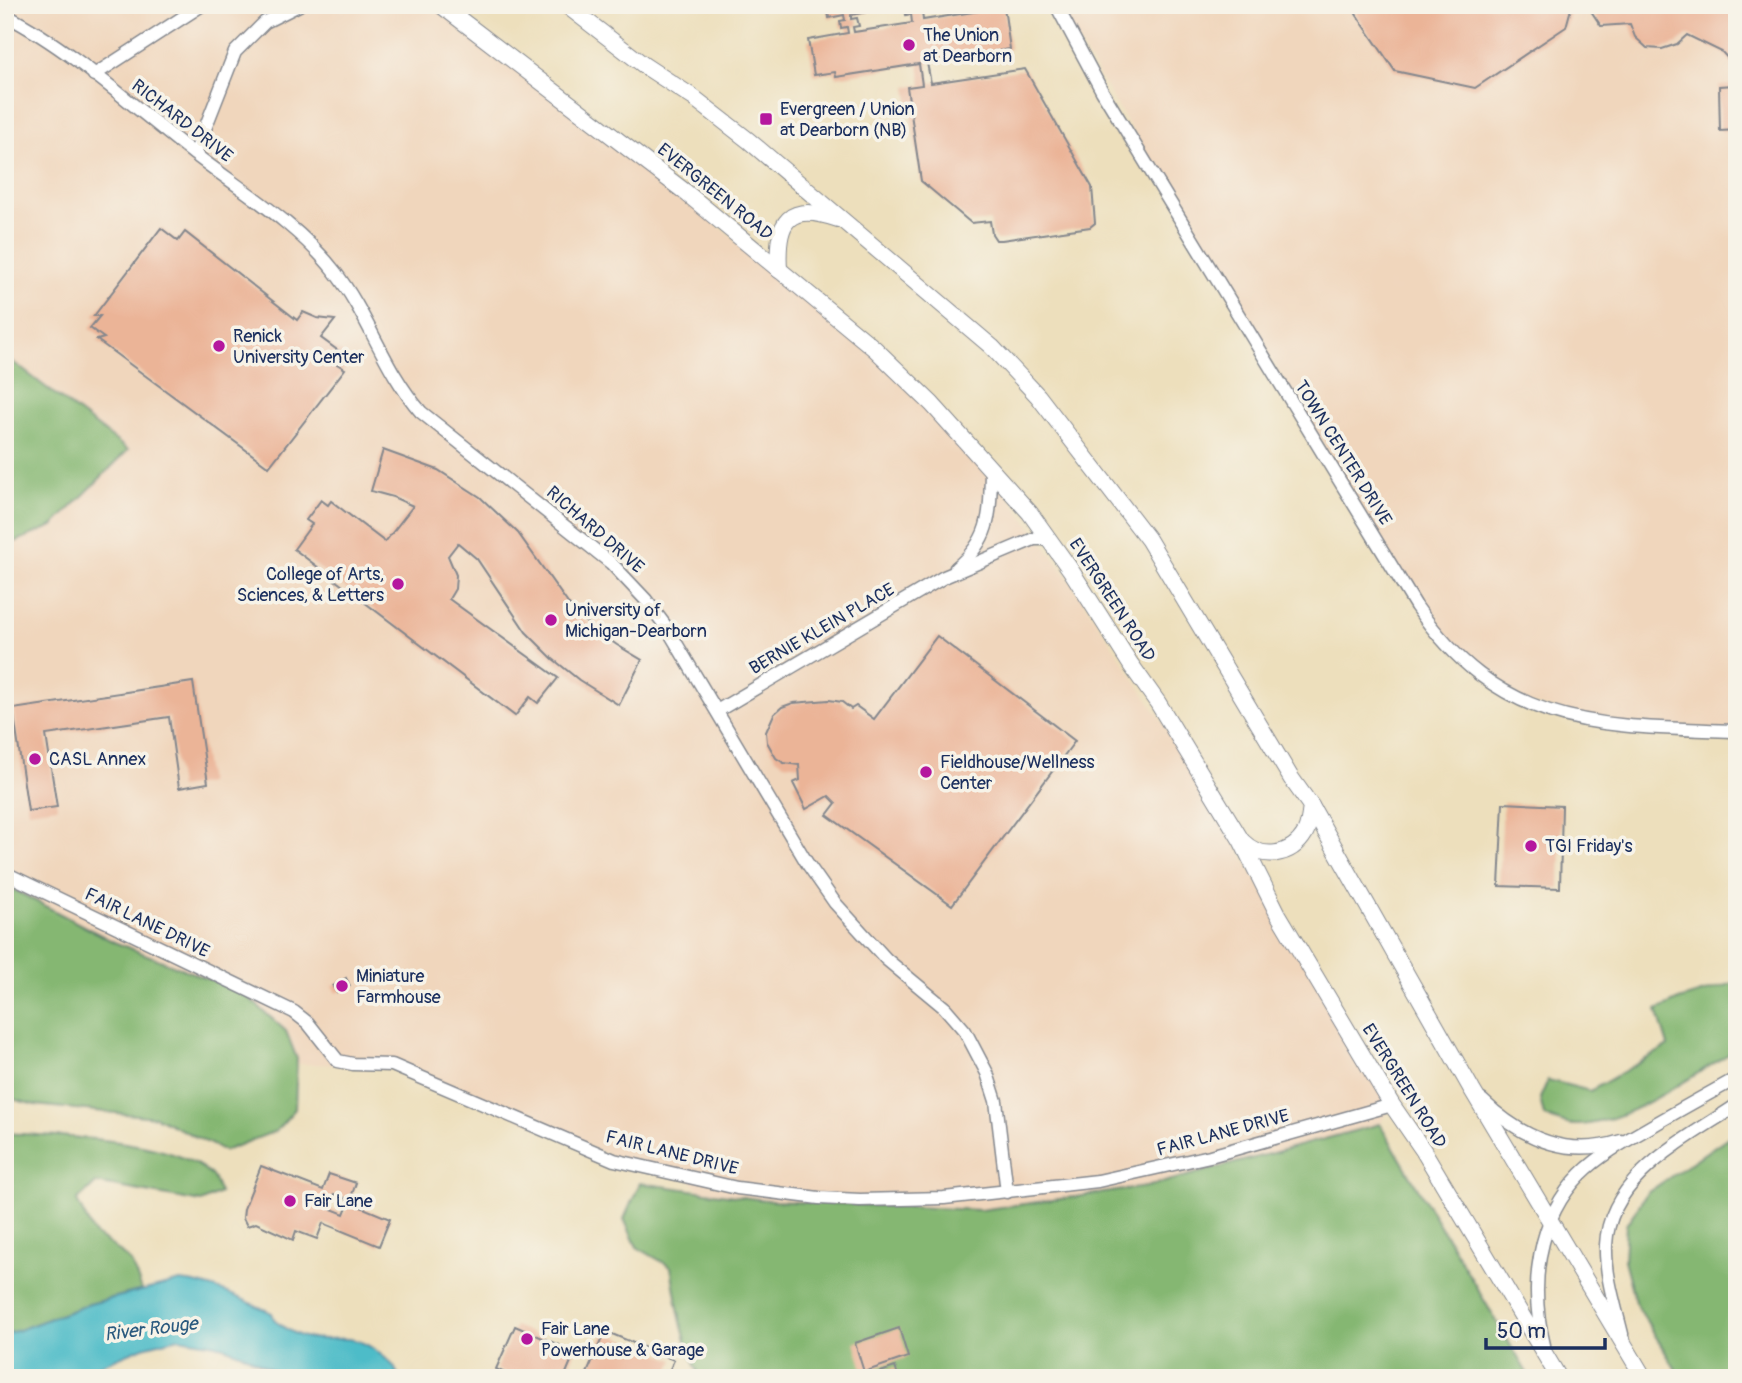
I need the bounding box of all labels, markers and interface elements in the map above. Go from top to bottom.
place label: The Union at Dearborn [923,24,1012,68]
marker: The Union at Dearborn [901,37,917,53]
street label: RICHARD DRIVE [127,74,237,168]
place label: Evergreen / Union at Dearborn (NB) [780,98,915,142]
marker: Evergreen / Union at Dearborn (NB) [758,111,774,127]
street label: EVERGREEN ROAD [652,138,778,246]
place label: Renick University Center [233,325,365,369]
marker: Renick University Center [211,338,227,354]
street label: TOWN CENTER DRIVE [1289,376,1397,530]
street label: RICHARD DRIVE [541,481,649,579]
street label: EVERGREEN ROAD [1064,534,1160,666]
place label: College of Arts, Sciences, & Letters [237,563,384,607]
marker: College of Arts, Sciences, & Letters [390,576,406,592]
street label: BERNIE KLEIN PLACE [745,578,899,680]
place label: University of Michigan-Dearborn [565,599,707,643]
marker: University of Michigan-Dearborn [543,612,559,628]
place label: CASL Annex [49,748,146,771]
marker: CASL Annex [27,751,43,767]
place label: Fieldhouse/Wellness Center [940,751,1095,795]
marker: Fieldhouse/Wellness Center [918,764,934,780]
place label: TGI Friday's [1545,835,1633,858]
marker: TGI Friday's [1523,838,1539,854]
street label: FAIR LANE DRIVE [81,883,213,963]
place label: Miniature Farmhouse [356,965,441,1009]
marker: Miniature Farmhouse [334,978,350,994]
street label: EVERGREEN ROAD [1357,1020,1451,1152]
street label: FAIR LANE DRIVE [1154,1104,1292,1162]
street label: FAIR LANE DRIVE [603,1125,741,1181]
place label: Fair Lane [304,1190,373,1213]
marker: Fair Lane [282,1193,298,1209]
scale bar [1486,1306,1606,1350]
water label: River Rouge [103,1311,200,1347]
place label: Fair Lane Powerhouse & Garage [541,1318,704,1362]
text: 50 m [1497,1318,1546,1345]
marker: Fair Lane Powerhouse & Garage [519,1331,535,1347]

